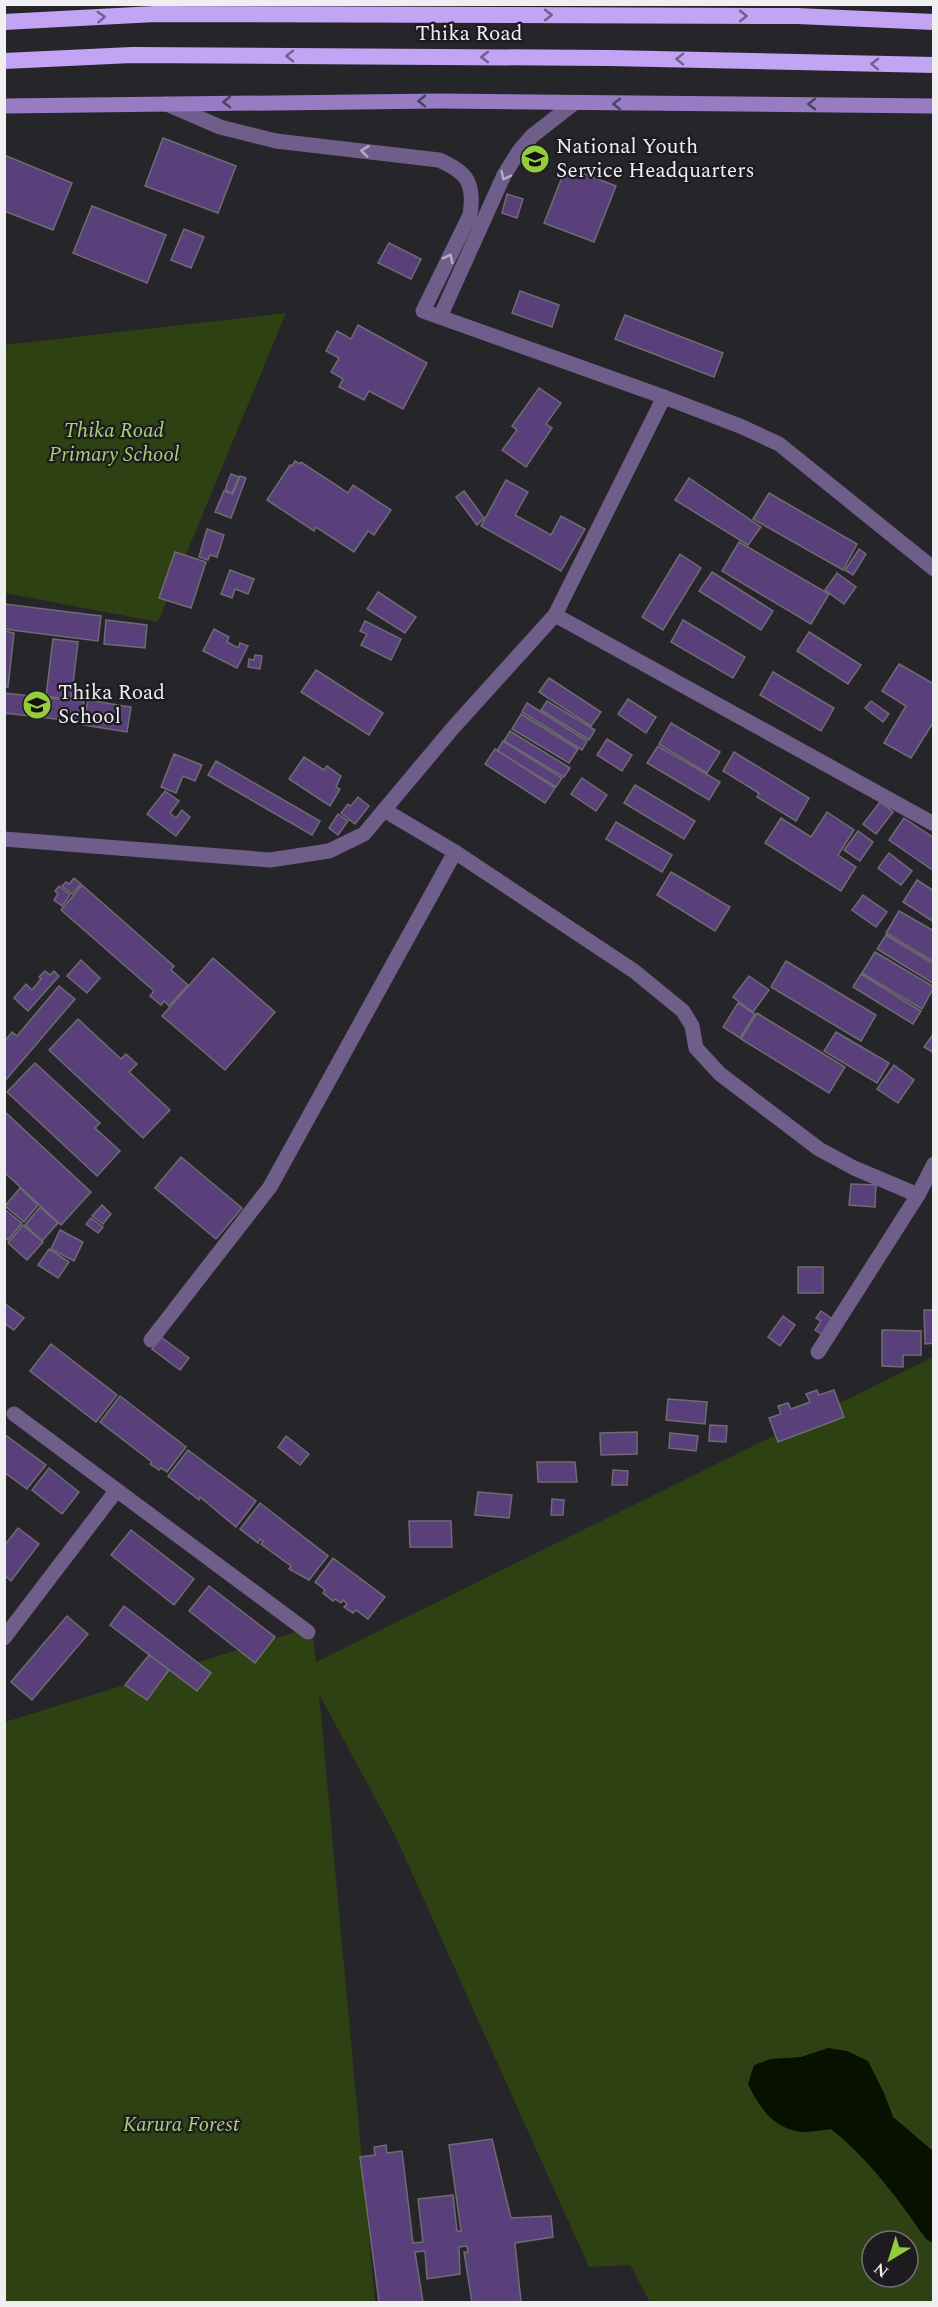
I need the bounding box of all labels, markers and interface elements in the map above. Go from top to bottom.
one-way arrow [544,9,553,21]
one-way arrow [97,10,106,23]
one-way arrow [739,10,748,22]
street label: Thika Road [415,18,523,50]
one-way arrow [286,50,295,62]
one-way arrow [481,51,490,63]
one-way arrow [676,53,685,65]
one-way arrow [871,57,880,70]
one-way arrow [418,95,427,107]
one-way arrow [223,96,232,109]
one-way arrow [613,98,622,110]
one-way arrow [808,98,817,110]
place label: National Youth Service Headquarters [556,131,755,187]
school or university icon: National Youth Service Headquarters [519,143,551,175]
one-way arrow [360,145,370,158]
one-way arrow [500,170,512,181]
one-way arrow [441,254,453,265]
park label: Thika Road Primary School [49,415,180,471]
place label: Thika Road School [58,677,165,733]
school or university icon: Thika Road School [21,689,53,721]
park label: Karura Forest [123,2109,240,2141]
north arrow [860,2229,920,2289]
text: N [869,2257,894,2284]

